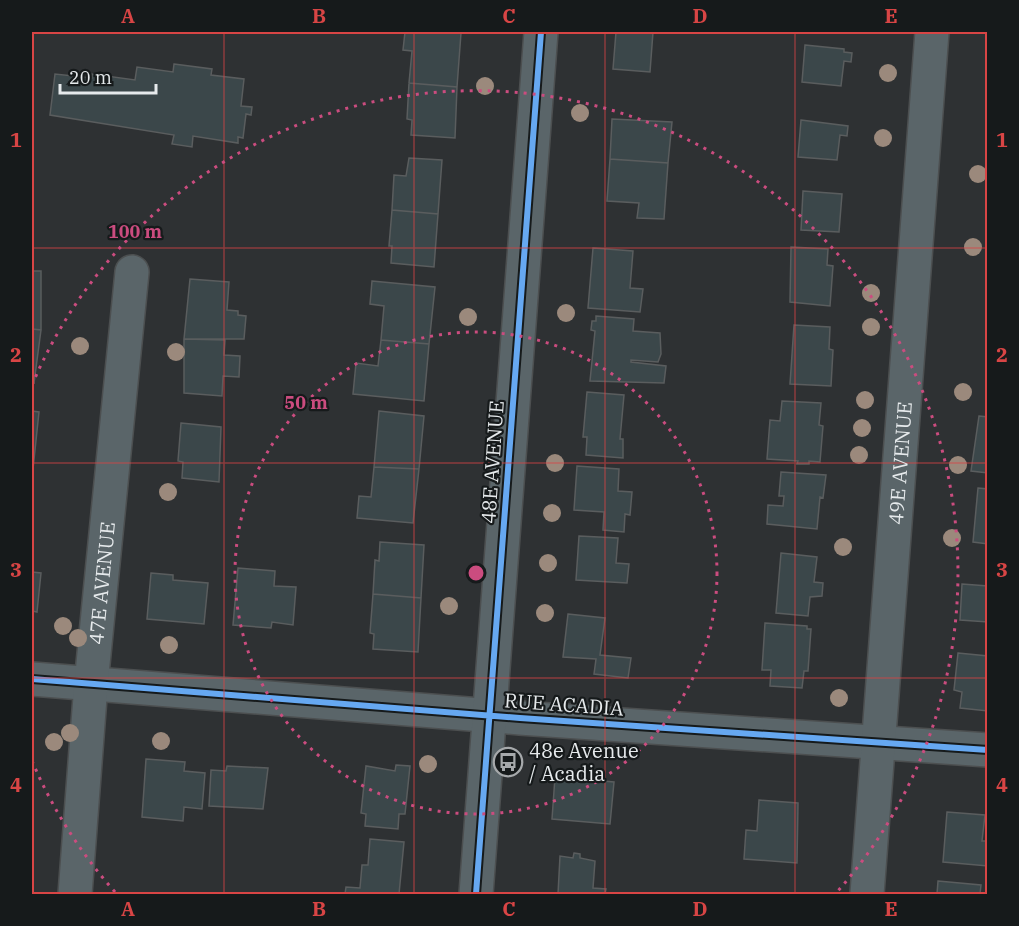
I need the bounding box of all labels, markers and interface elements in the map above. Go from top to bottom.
text: A [121,2,135,29]
text: B [312,2,326,29]
text: C [502,2,516,29]
text: D [692,2,708,29]
text: E [884,2,898,29]
scale bar [60,57,156,95]
text: 20 m [69,66,112,89]
text: 1 [10,126,22,153]
text: 1 [996,126,1008,153]
text: 100 m [108,220,163,243]
text: 2 [10,341,22,368]
text: 2 [996,341,1008,368]
text: 50 m [284,391,328,414]
street label: 48E AVENUE [474,400,510,524]
street label: 49E AVENUE [881,401,918,526]
street label: 47E AVENUE [81,520,121,646]
text: 3 [10,556,22,583]
text: 3 [996,556,1008,583]
centre of rings [466,563,486,583]
street label: RUE ACADIA [503,686,625,722]
place label: 48e Avenue / Acadia [529,737,639,787]
bus stop icon: 48e Avenue / Acadia [492,746,524,778]
text: 4 [10,771,22,798]
text: 4 [996,771,1008,798]
text: A [121,895,135,922]
text: B [312,895,326,922]
text: C [502,895,516,922]
text: D [692,895,708,922]
text: E [884,895,898,922]

